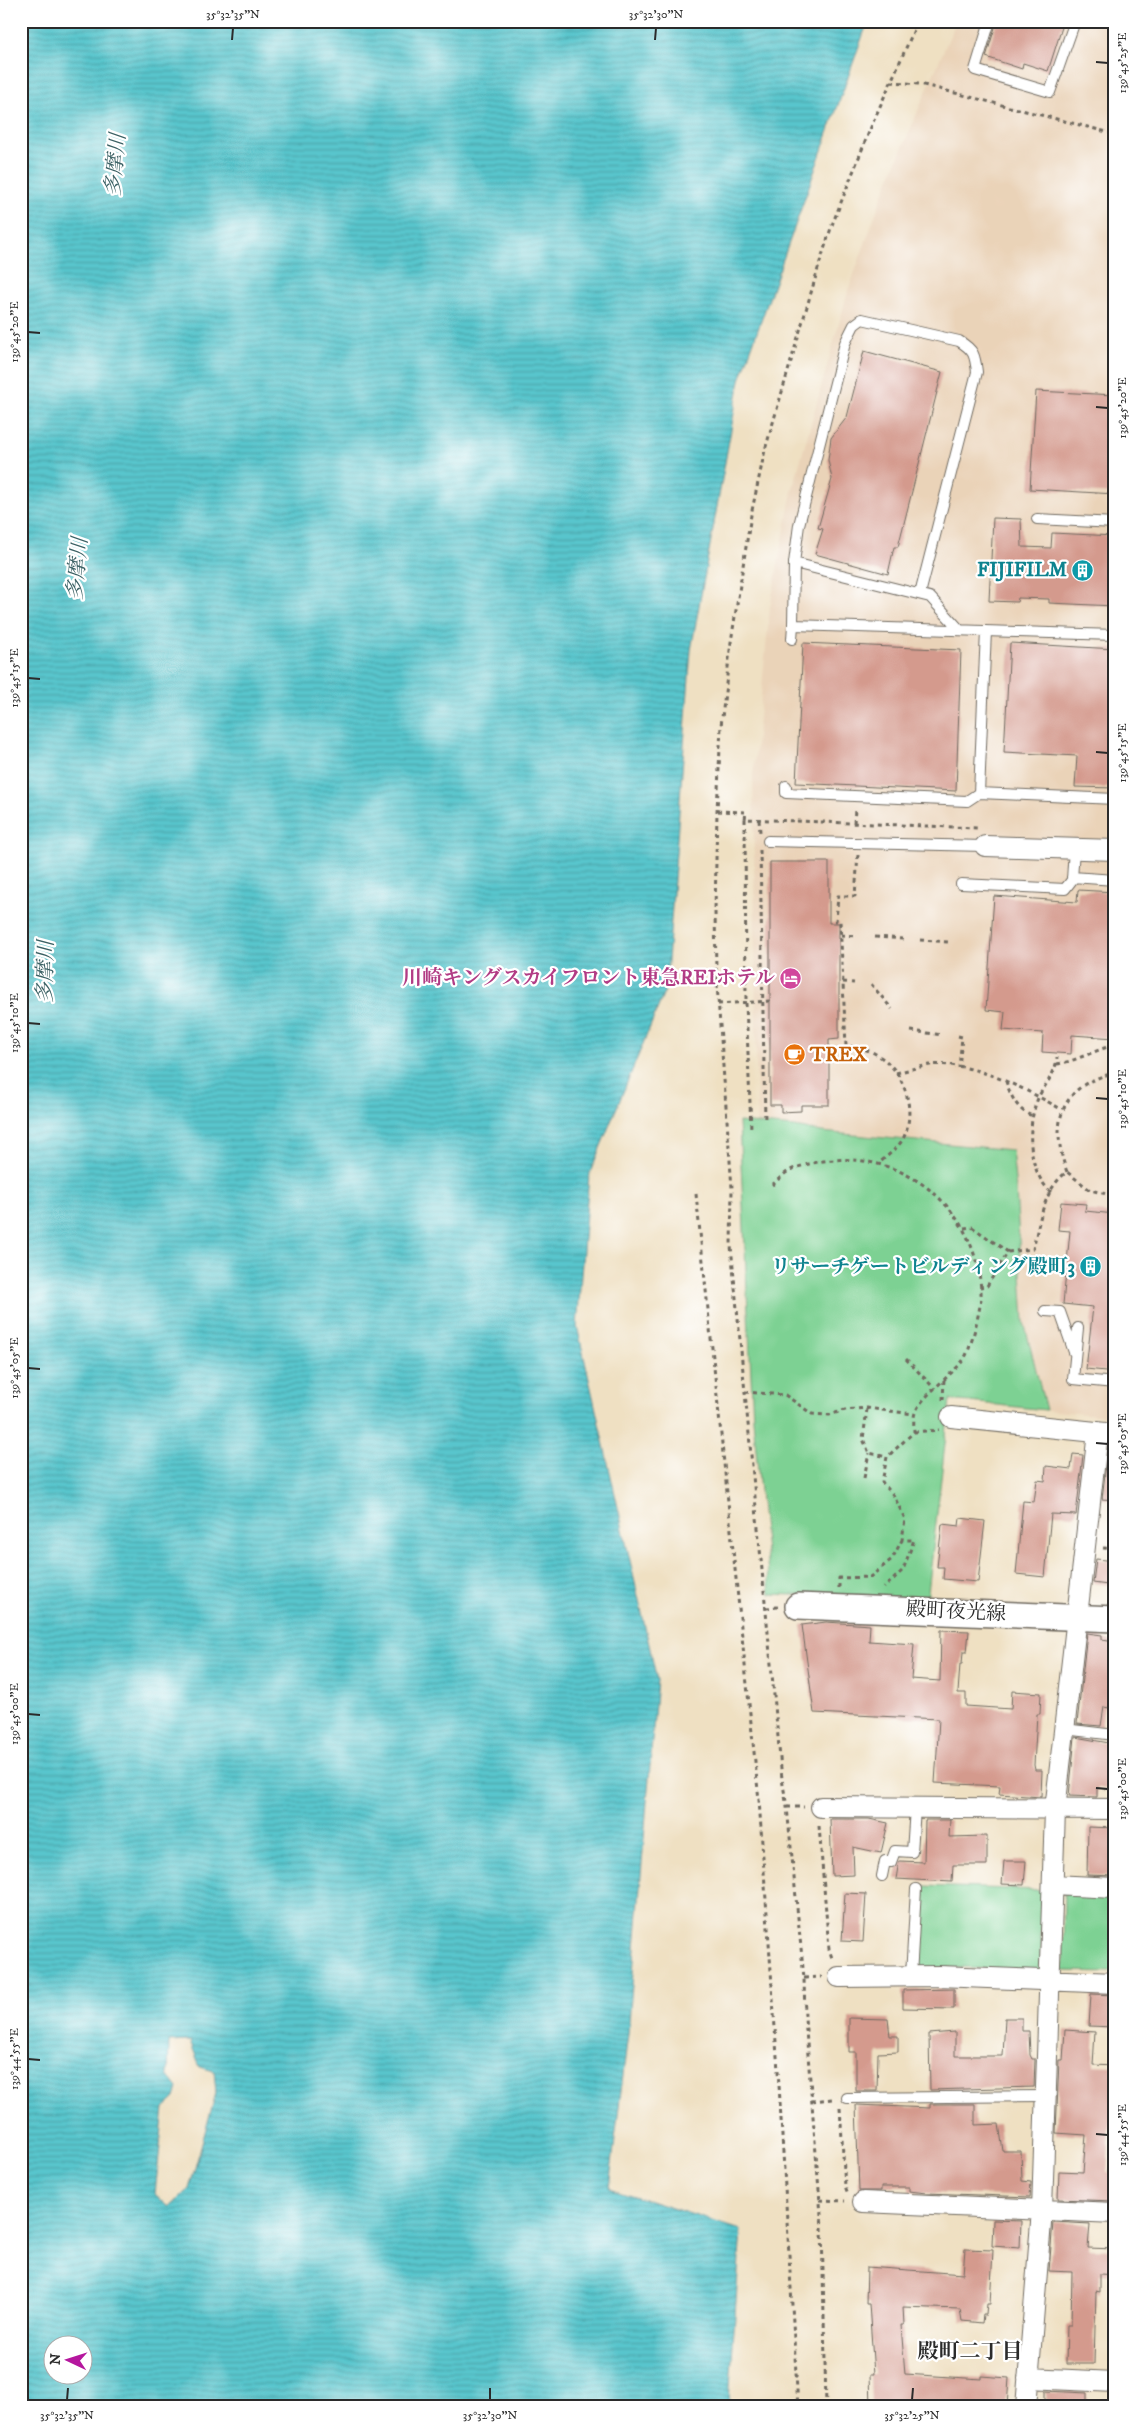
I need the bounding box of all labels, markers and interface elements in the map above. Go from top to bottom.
text: 35°32'35"N [206,7,260,22]
text: 35°32'30"N [629,7,683,22]
text: 139°45'25"E [1115,32,1130,93]
water label: 多摩川 [100,130,132,198]
text: 139°45'20"E [7,301,22,363]
text: 139°45'20"E [1115,377,1130,439]
water label: 多摩川 [62,534,94,602]
place label: FIJIFILM [977,558,1067,583]
building icon: FIJIFILM [1071,558,1095,582]
text: 139°45'15"E [7,648,22,708]
text: 139°45'15"E [1115,723,1130,783]
water label: 多摩川 [32,938,60,1004]
place label: 川崎キングスカイフロント東急REIホテル [402,966,775,991]
hotel icon: 川崎キングスカイフロント東急REIホテル [779,966,803,990]
text: 139°45'10"E [7,993,22,1053]
cafe icon: TREX [782,1043,806,1067]
place label: TREX [809,1043,868,1068]
text: 139°45'10"E [1115,1069,1130,1129]
place label: リサーチゲートビルディング殿町3 [771,1255,1075,1280]
building icon: リサーチゲートビルディング殿町3 [1079,1255,1103,1279]
text: 139°45'05"E [7,1337,22,1399]
text: 139°45'05"E [1115,1413,1130,1475]
street label: 殿町夜光線 [905,1597,1007,1627]
text: 139°45'00"E [7,1683,22,1745]
text: 139°45'00"E [1115,1758,1130,1820]
text: 139°44'55"E [7,2028,22,2090]
text: 139°44'55"E [1115,2104,1130,2166]
north arrow [42,2336,92,2386]
district label: 殿町二丁目 [918,2339,1023,2365]
text: N [47,2352,65,2366]
text: 35°32'35"N [40,2408,94,2423]
text: 35°32'30"N [463,2408,517,2423]
text: 35°32'25"N [884,2408,940,2423]

